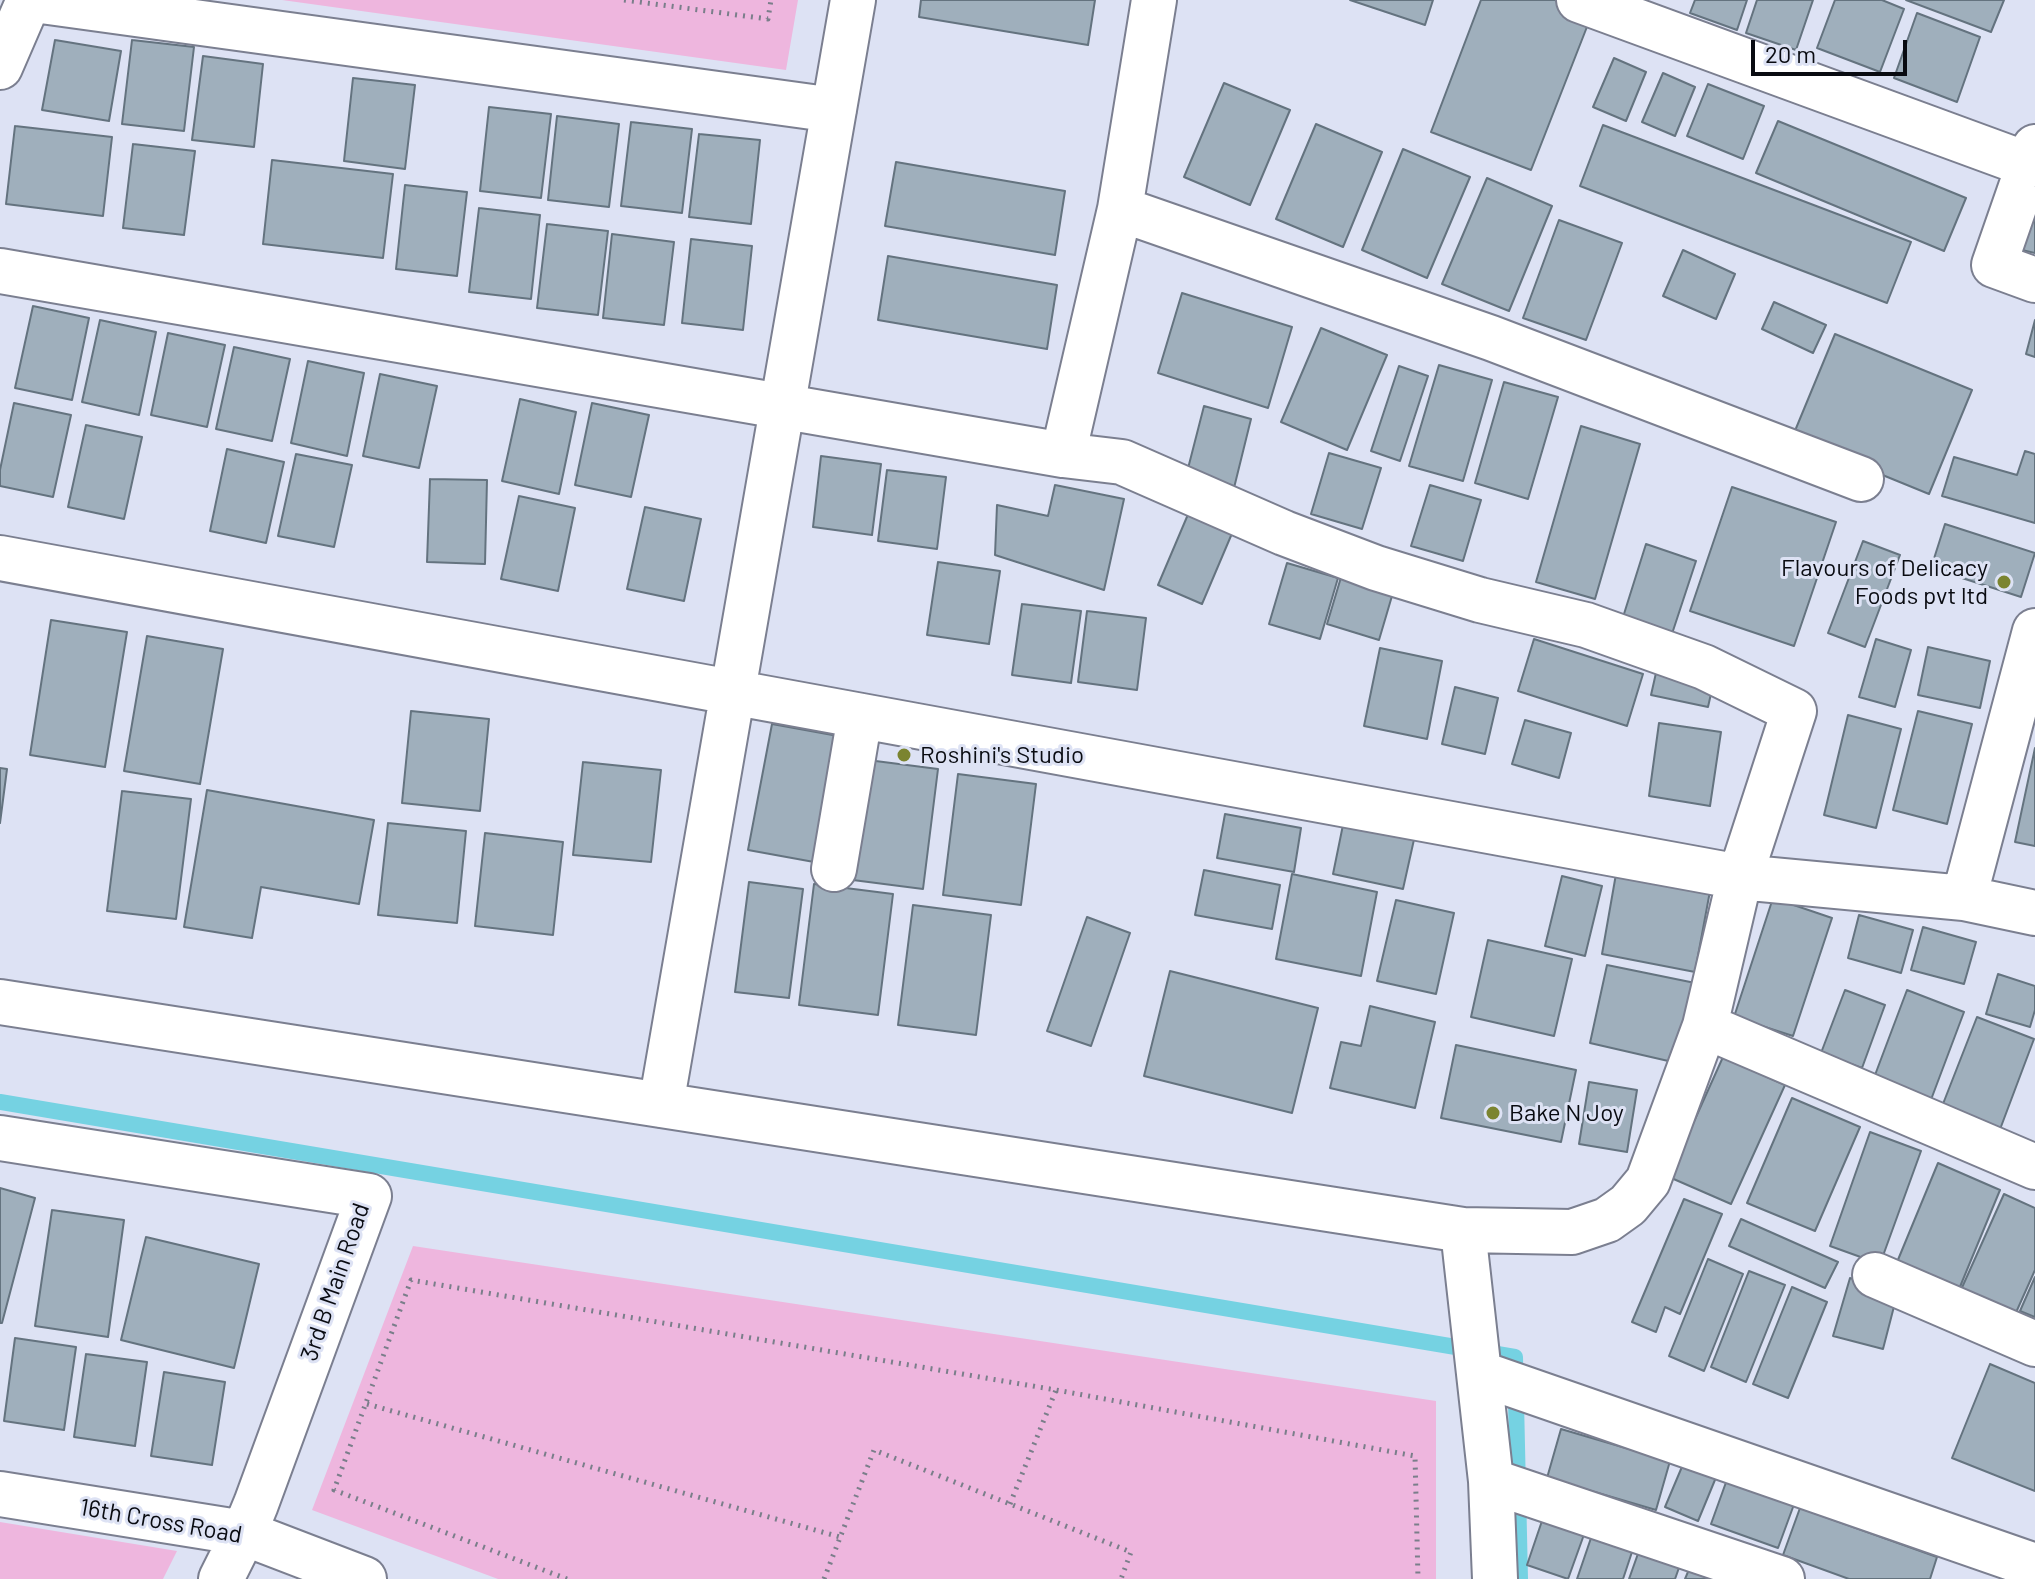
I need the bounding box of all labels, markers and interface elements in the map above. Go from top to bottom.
scale bar [1755,24,1911,74]
text: 20 m [1765,39,1816,68]
place label: Flavours of Delicacy Foods pvt ltd [1781,554,1988,610]
marker: Flavours of Delicacy Foods pvt ltd [1995,573,2013,591]
place label: Roshini's Studio [920,741,1084,769]
marker: Roshini's Studio [895,746,913,764]
place label: Bake N Joy [1509,1099,1624,1127]
marker: Bake N Joy [1484,1104,1502,1122]
street label: 3rd B Main Road [295,1199,375,1365]
street label: 16th Cross Road [78,1493,244,1549]

